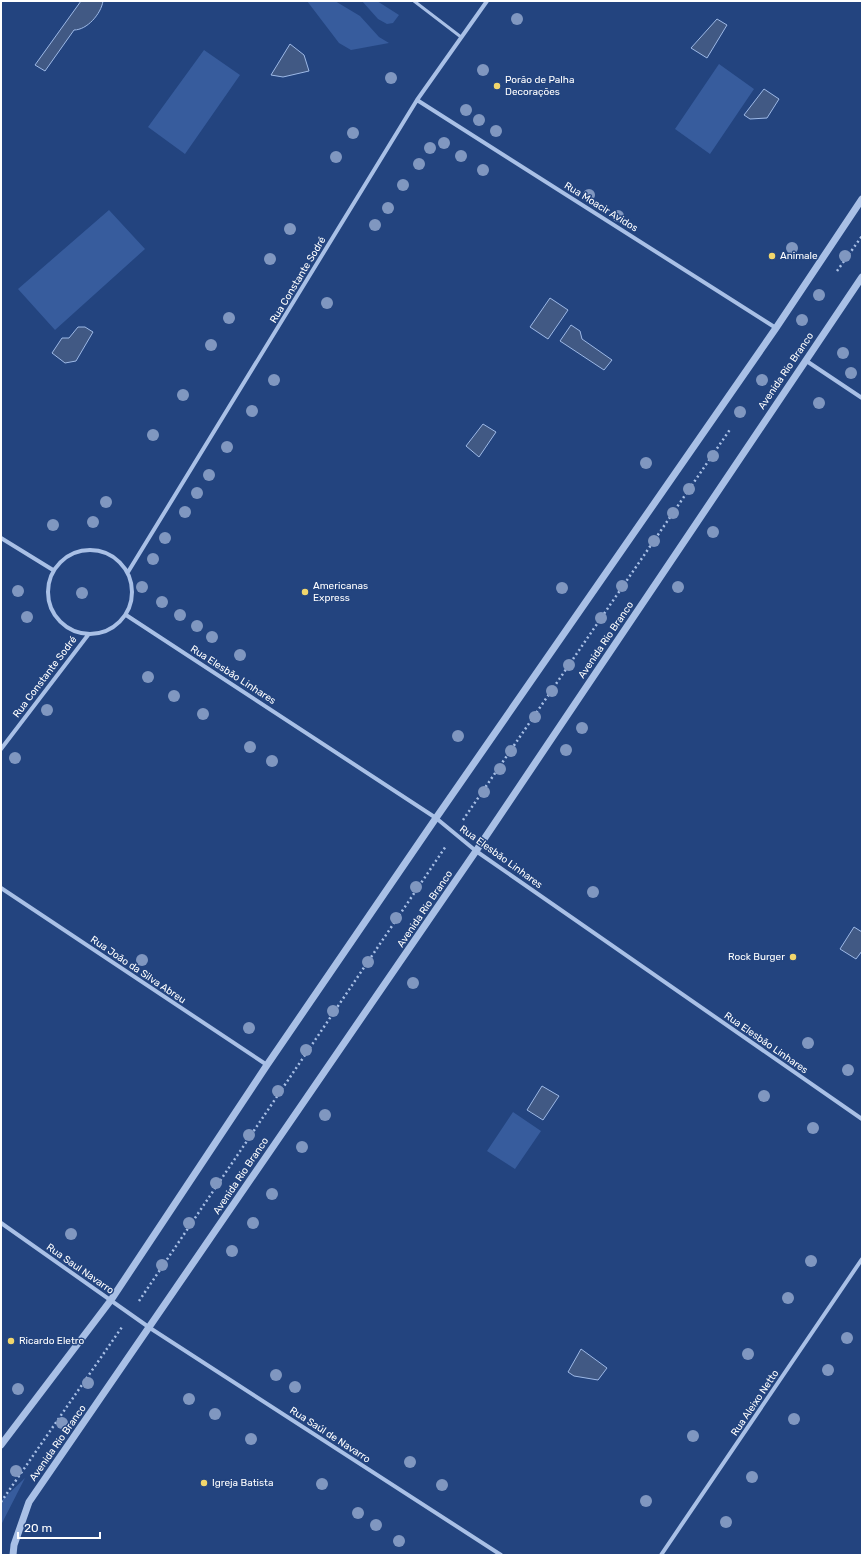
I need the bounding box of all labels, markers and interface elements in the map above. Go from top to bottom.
place label: Porão de Palha Decorações [505,74,574,98]
marker: Porão de Palha Decorações [492,81,502,91]
street label: Rua Moacir Avidos [562,179,640,235]
street label: Rua Constante Sodré [267,234,329,325]
place label: Animale [780,250,818,262]
marker: Animale [767,251,777,261]
street label: Avenida Rio Branco [756,330,816,412]
place label: Americanas Express [313,580,368,604]
marker: Americanas Express [300,587,310,597]
street label: Avenida Rio Branco [576,599,636,681]
street label: Rua Constante Sodré [11,634,80,720]
street label: Rua Elesbão Linhares [188,643,278,707]
street label: Rua Elesbão Linhares [457,823,545,891]
street label: Avenida Rio Branco [395,868,455,950]
street label: Rua João da Silva Abreu [88,934,188,1006]
place label: Rock Burger [728,951,785,963]
marker: Rock Burger [788,952,798,962]
street label: Rua Elesbão Linhares [722,1010,810,1076]
street label: Avenida Rio Branco [211,1135,271,1217]
street label: Rua Saul Navarro [44,1241,116,1297]
place label: Ricardo Eletro [19,1335,85,1347]
marker: Ricardo Eletro [6,1336,16,1346]
street label: Rua Aleixo Netto [729,1368,782,1438]
street label: Avenida Rio Branco [27,1402,89,1483]
street label: Rua Saúl de Navarro [287,1404,373,1466]
place label: Igreja Batista [212,1477,274,1489]
marker: Igreja Batista [199,1478,209,1488]
scale bar [18,1514,100,1540]
text: 20 m [24,1521,52,1535]

